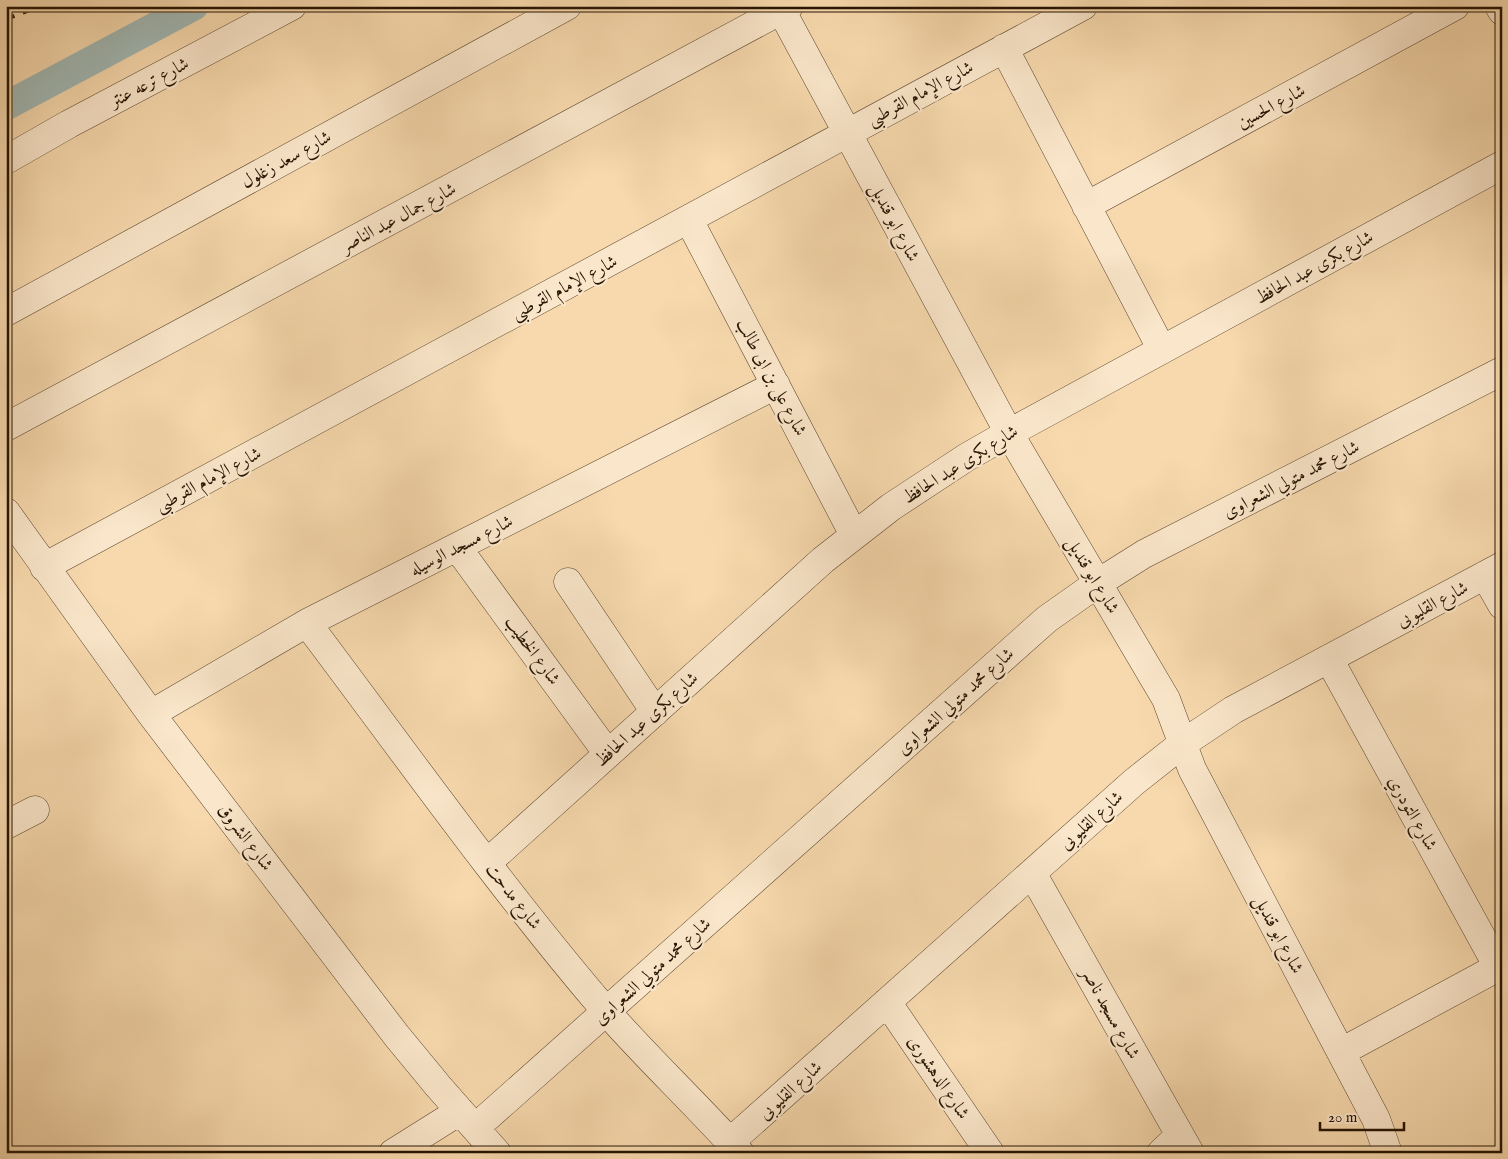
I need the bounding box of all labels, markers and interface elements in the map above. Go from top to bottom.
street label: شارع ترعه عنتر [104,53,194,117]
street label: شارع الإمام القرطبى [864,57,979,135]
street label: شارع الحسين [1233,80,1311,137]
street label: شارع سعد زغلول [238,126,337,196]
street label: شارع جمال عبد الناصر [335,178,461,261]
street label: شارع ابو قنديل [862,179,924,267]
street label: شارع بكرى عبد الحافظ [1252,226,1379,312]
street label: شارع الإمام القرطبى [508,251,623,329]
street label: شارع على بن ابى طالب [728,315,811,441]
street label: شارع بكرى عبد الحافظ [899,421,1024,512]
street label: شارع محمد متولي الشعراوى [1220,436,1365,526]
street label: شارع الإمام القرطبى [152,443,267,521]
street label: شارع مسجد الوسيله [406,510,518,584]
street label: شارع ابو قنديل [1058,533,1124,620]
street label: شارع القليوبى [1393,577,1473,636]
street label: شارع الخطيب [497,611,565,691]
street label: شارع محمد متولي الشعراوى [893,643,1021,762]
street label: شارع بكرى عبد الحافظ [590,667,705,774]
street label: شارع التودري [1380,772,1442,856]
street label: شارع القليوبى [1055,787,1130,857]
street label: شارع الشروق [210,800,278,877]
street label: شارع مدحت [478,859,546,936]
street label: شارع ابو قنديل [1246,891,1308,979]
street label: شارع محمد متولي الشعراوى [590,913,718,1032]
street label: شارع مسجد ناصر [1072,962,1144,1065]
street label: شارع الدهشورى [900,1032,974,1125]
street label: شارع القليوبى [754,1057,829,1127]
scale bar [1320,1099,1404,1131]
text: 20 m [1328,1108,1358,1127]

